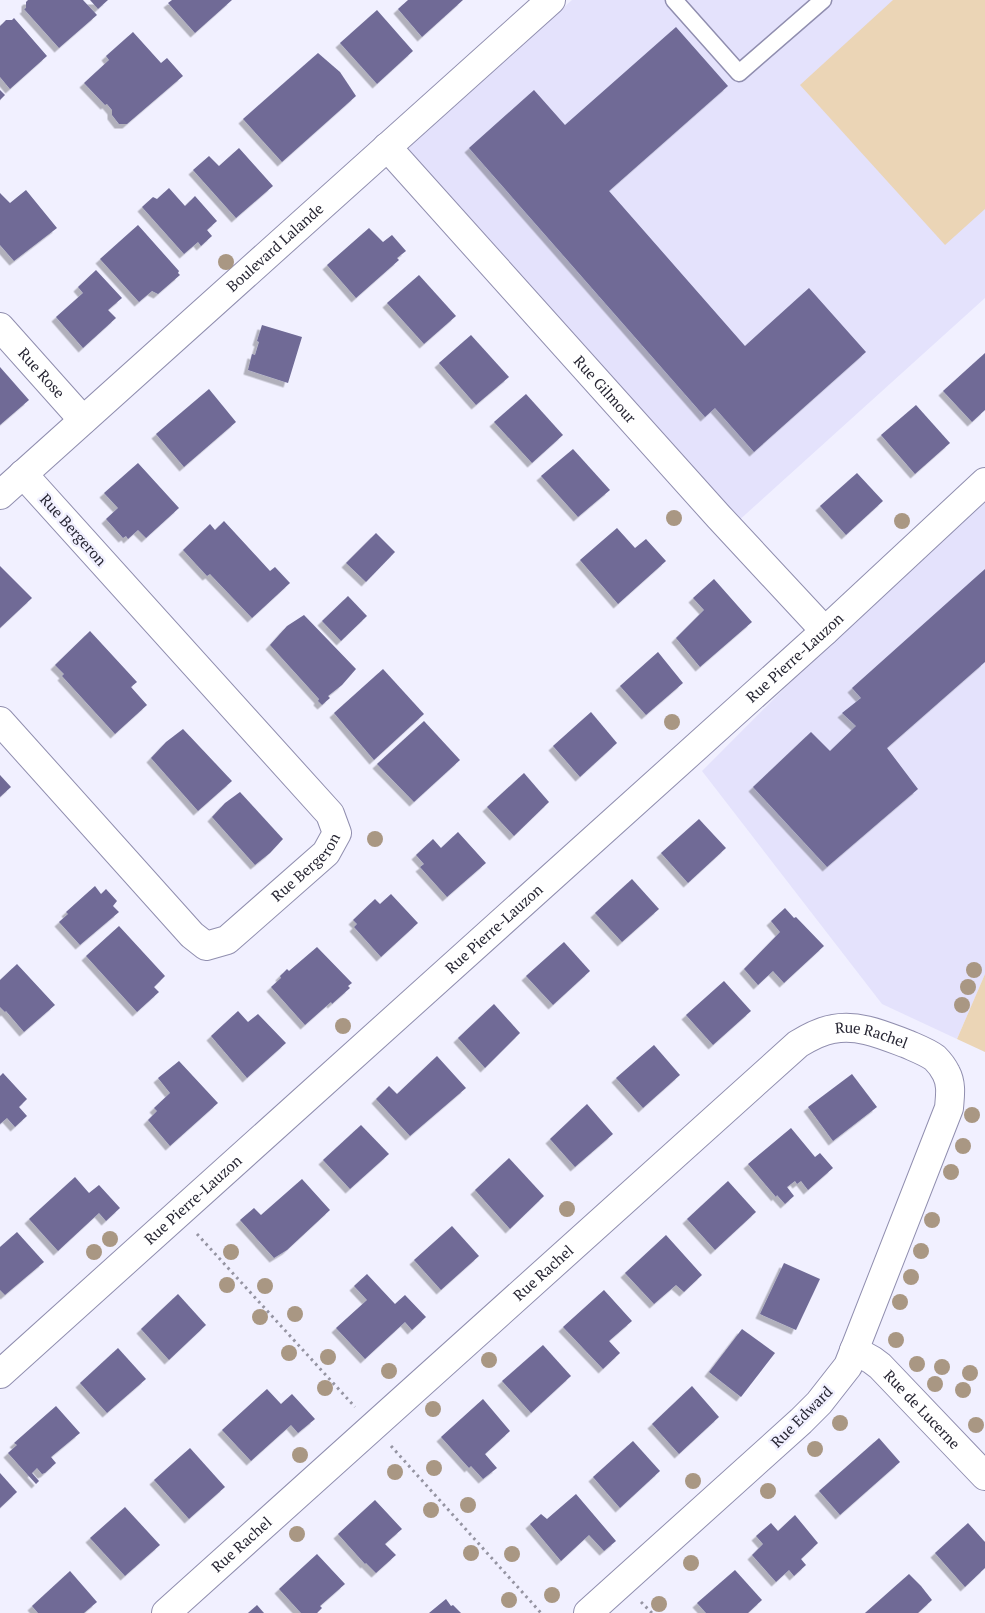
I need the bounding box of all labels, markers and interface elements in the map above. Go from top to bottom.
street label: Boulevard Lalande [222,198,327,296]
street label: Rue Rose [14,343,70,402]
street label: Rue Gilmour [570,351,641,427]
street label: Rue Bergeron [36,489,111,570]
street label: Rue Pierre-Lauzon [741,608,847,706]
street label: Rue Bergeron [267,829,344,905]
street label: Rue Pierre-Lauzon [440,879,547,977]
street label: Rue Rachel [834,1017,911,1052]
street label: Rue Pierre-Lauzon [140,1150,246,1248]
street label: Rue Rachel [509,1240,577,1305]
street label: Rue de Lucerne [880,1365,965,1453]
street label: Rue Edward [766,1381,836,1451]
street label: Rue Rachel [207,1512,275,1576]

